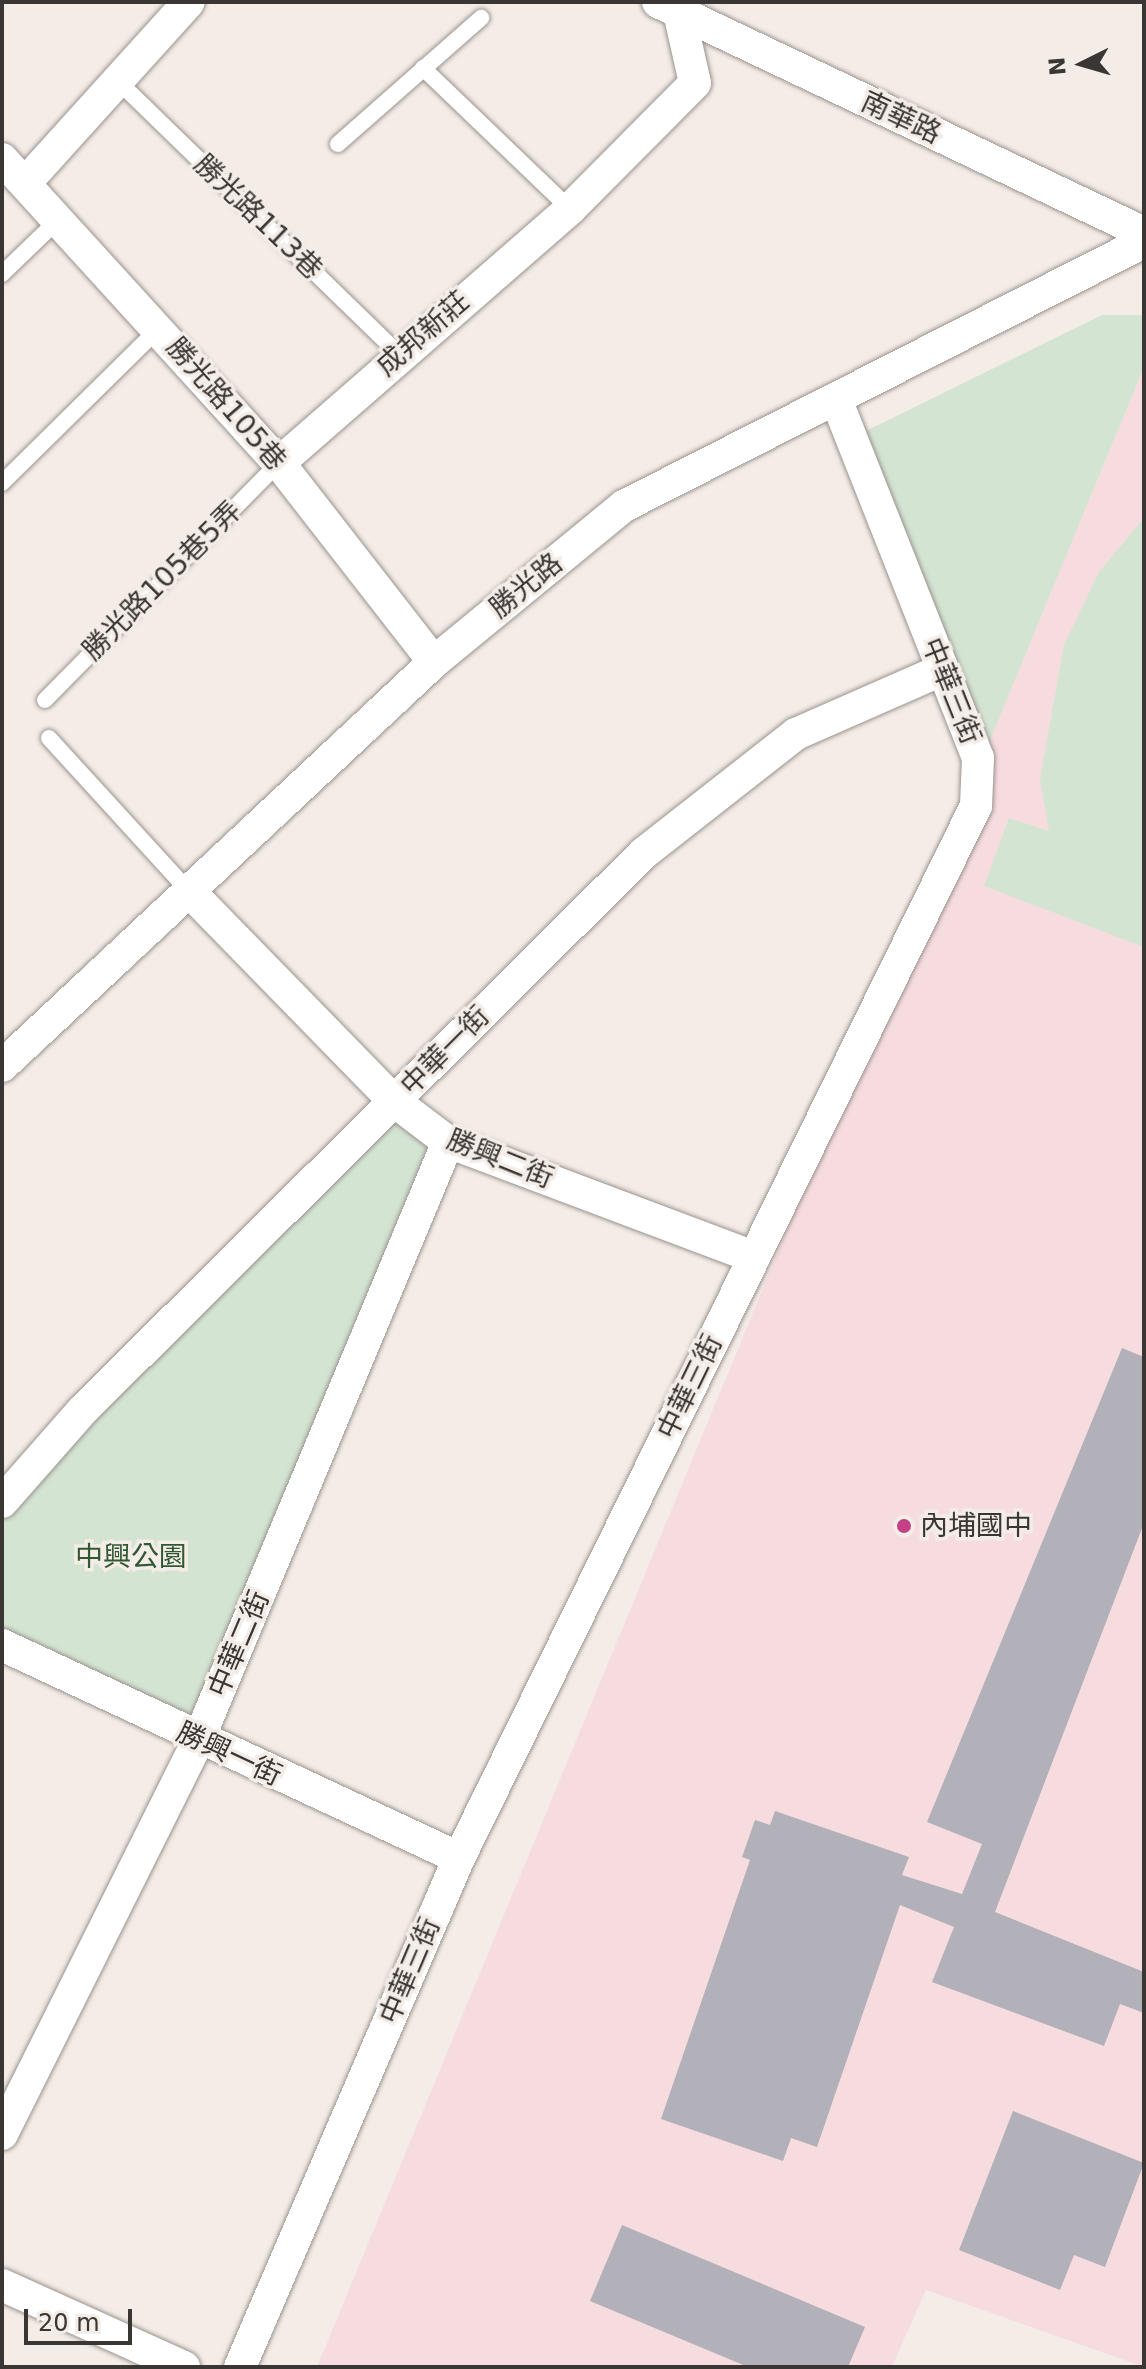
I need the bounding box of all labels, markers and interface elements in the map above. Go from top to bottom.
north arrow [1042,24,1122,104]
text: N [1044,56,1071,76]
street label: 南華路 [856,85,946,151]
street label: 勝光路113巷 [187,147,329,287]
street label: 成邦新莊 [370,285,476,383]
street label: 勝光路105巷 [159,331,293,477]
street label: 勝光路105巷5弄 [75,494,249,668]
street label: 勝光路 [483,547,569,625]
street label: 中華三街 [914,633,988,749]
street label: 中華一街 [394,1000,496,1102]
street label: 勝興二街 [442,1122,558,1196]
street label: 中華三街 [650,1329,730,1445]
place label: 內埔國中 [920,1509,1032,1543]
marker: 內埔國中 [895,1517,913,1535]
park label: 中興公園 [75,1540,187,1574]
street label: 中華二街 [202,1586,276,1702]
street label: 勝興一街 [171,1715,287,1793]
street label: 中華三街 [373,1913,447,2029]
scale bar [28,2293,136,2343]
text: 20 m [38,2309,100,2337]

